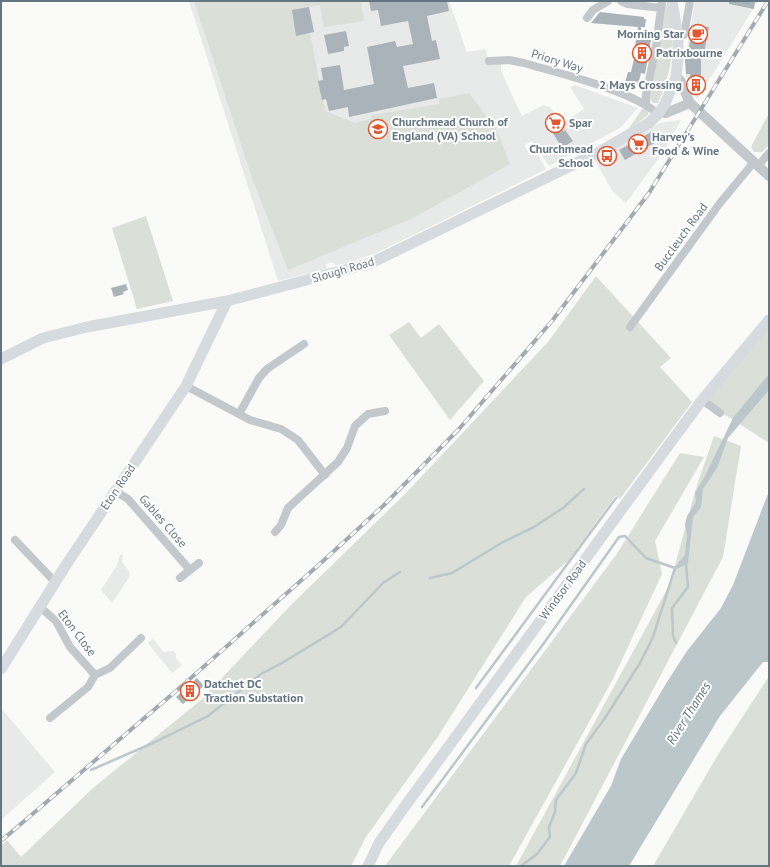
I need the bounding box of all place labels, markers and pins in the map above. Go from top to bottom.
cafe icon: Morning Star [687,23,709,45]
place label: Morning Star [617,26,685,41]
building icon: Patrixbourne [631,42,653,64]
place label: Patrixbourne [656,45,723,60]
building icon: 2 Mays Crossing [685,74,707,96]
place label: 2 Mays Crossing [599,77,682,92]
supermarket icon: Spar [544,112,566,134]
place label: Churchmead Church of England (VA) School [392,114,509,143]
place label: Spar [569,115,593,130]
school or university icon: Churchmead Church of England (VA) School [367,118,389,140]
place label: Harvey's Food & Wine [652,129,719,158]
supermarket icon: Harvey's Food & Wine [627,133,649,155]
place label: Churchmead School [529,141,593,170]
bus stop icon: Churchmead School [596,145,618,167]
place label: Datchet DC Traction Substation [204,676,303,705]
building icon: Datchet DC Traction Substation [179,680,201,702]

